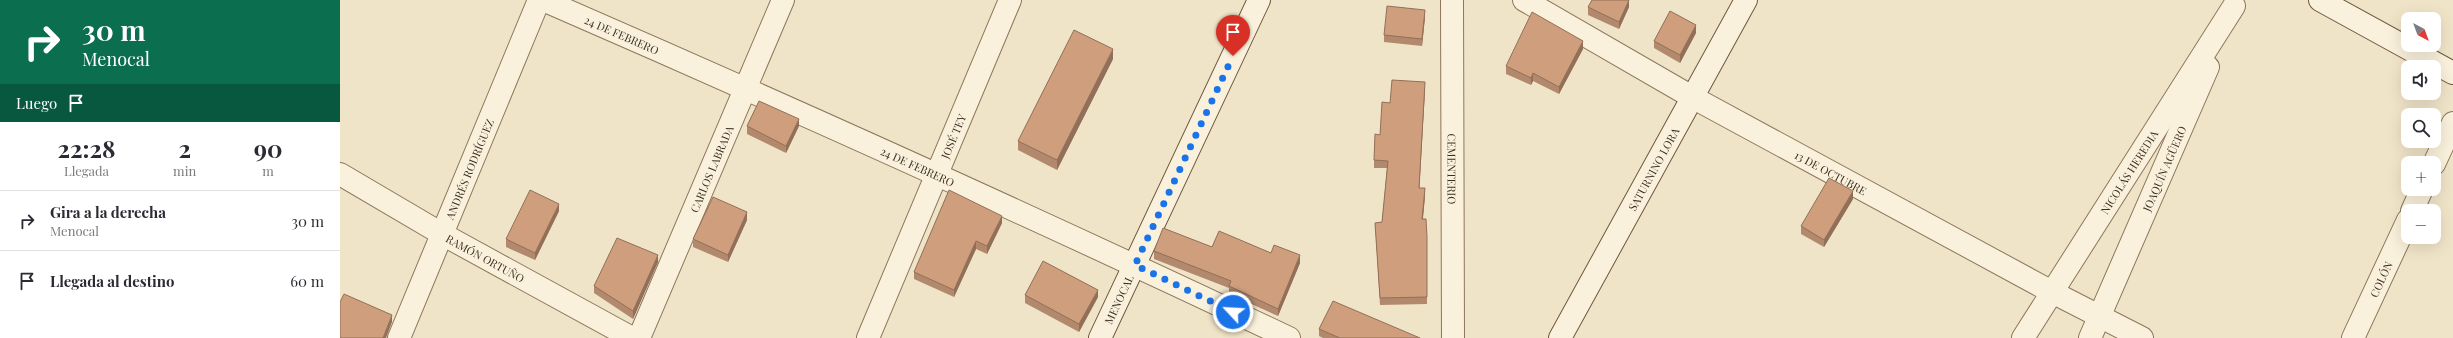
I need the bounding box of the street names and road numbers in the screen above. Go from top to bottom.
street label: 24 DE FEBRERO [582,12,661,57]
street label: JOSÉ TEY [936,111,969,162]
street label: ANDRÉS RODRÍGUEZ [441,116,497,222]
street label: CARLOS LABRADA [686,123,736,215]
street label: JOAQUÍN AGÜERO [2138,123,2189,214]
street label: SATURNINO LORA [1624,125,1682,213]
street label: NICOLÁS HEREDIA [2096,127,2161,217]
street label: CEMENTERIO [1445,134,1460,204]
street label: 24 DE FEBRERO [878,143,957,189]
street label: 13 DE OCTUBRE [1792,147,1870,198]
street label: RAMÓN ORTUÑO [444,230,527,285]
street label: COLÓN [2366,259,2395,299]
street label: MENOCAL [1100,271,1137,326]

